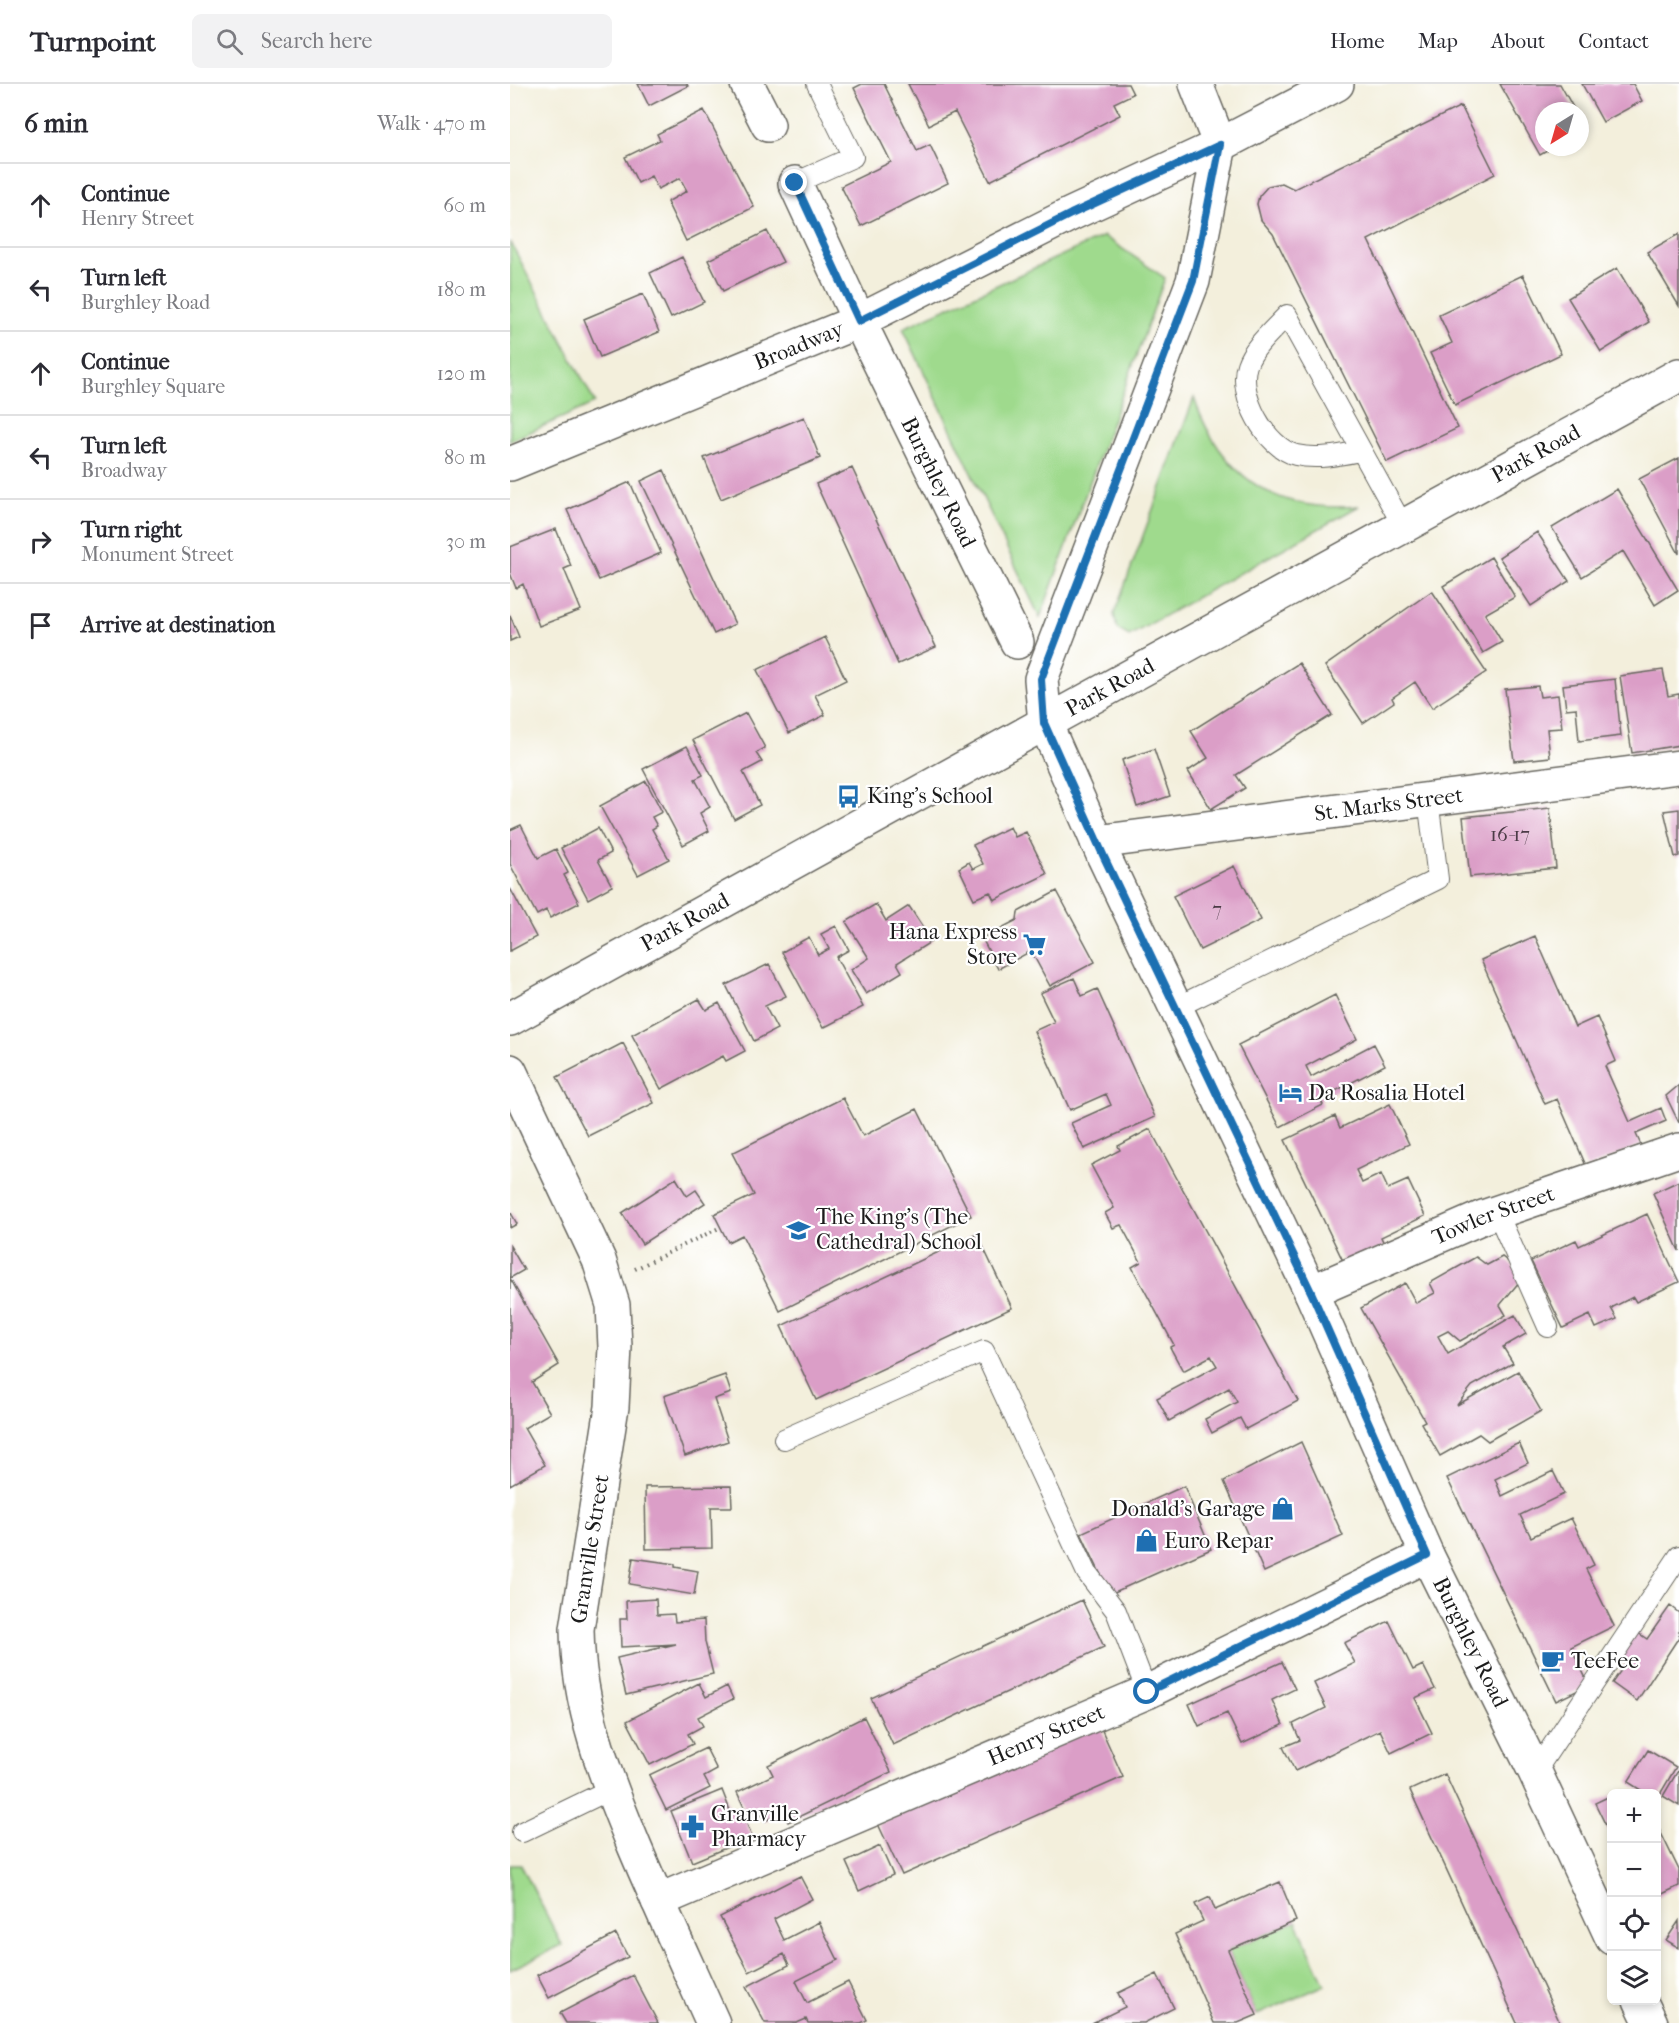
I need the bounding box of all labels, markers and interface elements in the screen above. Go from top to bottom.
search box [192,14,612,68]
text: Turnpoint [30,25,156,58]
icon: search [213,25,246,58]
text: Search here [261,28,372,54]
text: Home [1330,29,1385,53]
text: Map [1418,29,1458,53]
text: About [1491,29,1545,53]
text: Contact [1578,29,1649,53]
north arrow [1535,102,1589,156]
text: 6 min [24,108,88,139]
text: Walk · 470 m [377,112,486,135]
route end [781,169,807,195]
text: Continue [81,181,170,207]
icon: ahead [24,189,57,222]
text: 60 m [443,194,486,217]
text: Henry Street [81,207,194,230]
text: Turn left [81,265,167,291]
icon: left [24,273,57,306]
text: 180 m [437,278,486,301]
text: Burghley Road [81,291,210,314]
street label: Broadway [750,315,849,376]
text: Continue [81,349,170,375]
icon: ahead [24,357,57,390]
text: 120 m [437,362,486,385]
text: Burghley Square [81,375,225,398]
street label: Burghley Road [895,413,982,553]
street label: Park Road [1487,418,1586,488]
text: Turn left [81,433,167,459]
icon: left [24,441,57,474]
text: 80 m [444,446,486,469]
text: Broadway [81,459,167,482]
text: Turn right [81,517,182,543]
icon: right [24,525,57,558]
text: 30 m [446,530,486,553]
text: Monument Street [81,543,234,566]
icon: arrive [24,609,57,642]
text: Arrive at destination [81,612,275,638]
street label: Park Road [1061,652,1160,722]
street label: St. Marks Street [1313,782,1465,827]
bus stop icon: King's School [836,783,862,809]
place label: King's School [867,783,993,809]
house number: 16-17 [1490,823,1530,846]
street label: Park Road [636,887,735,957]
house number: 7 [1212,898,1222,921]
place label: Hana Express Store [889,919,1017,970]
supermarket icon: Hana Express Store [1022,932,1048,958]
hotel icon: Da Rosalia Hotel [1277,1080,1303,1106]
place label: Da Rosalia Hotel [1308,1080,1465,1106]
street label: Towler Street [1428,1180,1558,1251]
place label: The King's (The Cathedral) School [816,1204,982,1255]
school or university icon: The King's (The Cathedral) School [785,1217,811,1243]
street label: Granville Street [565,1472,615,1625]
place label: Donald's Garage [1111,1496,1265,1522]
shop icon: Donald's Garage [1270,1496,1296,1522]
shop icon: Euro Repar [1133,1528,1159,1554]
place label: Euro Repar [1164,1528,1274,1554]
street label: Burghley Road [1427,1573,1514,1713]
cafe icon: TeeFee [1540,1648,1566,1674]
place label: TeeFee [1571,1648,1639,1674]
route start [1133,1678,1159,1704]
street label: Henry Street [984,1699,1109,1772]
map controls [1607,1789,1661,2005]
button: + [1607,1789,1661,1843]
place label: Granville Pharmacy [711,1801,807,1852]
pharmacy icon: Granville Pharmacy [680,1814,706,1840]
button: − [1607,1843,1661,1897]
button: locate [1607,1897,1661,1951]
button: layers [1607,1951,1661,2005]

